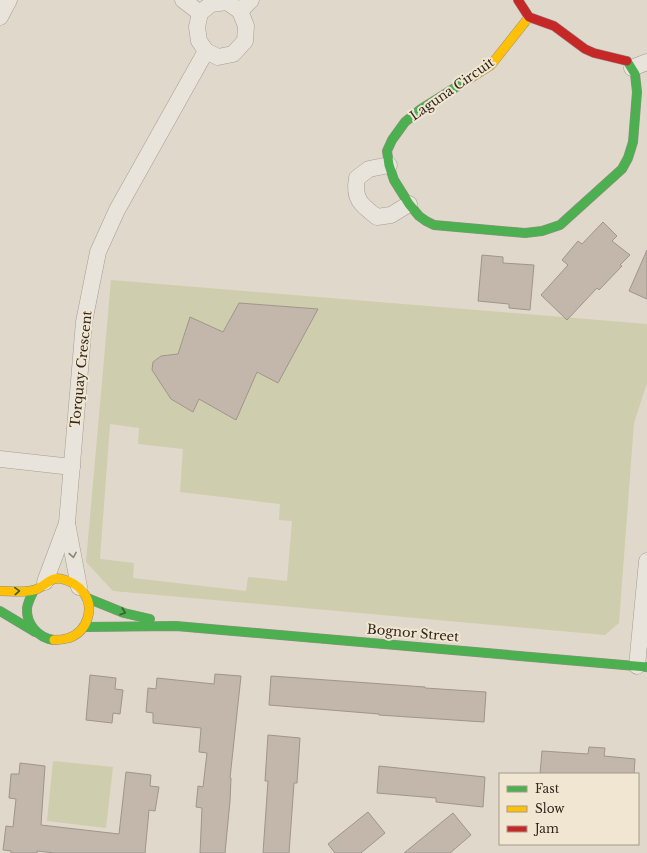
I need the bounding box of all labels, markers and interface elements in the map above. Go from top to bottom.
street label: Laguna Circuit [407,54,497,124]
street label: Torquay Crescent [66,310,96,428]
one-way arrow [68,552,77,558]
one-way arrow [14,587,20,595]
one-way arrow [119,607,126,616]
street label: Bognor Street [366,621,460,646]
legend [499,773,639,845]
text: Fast [535,781,560,796]
text: Slow [535,801,565,816]
text: Jam [533,821,559,836]

